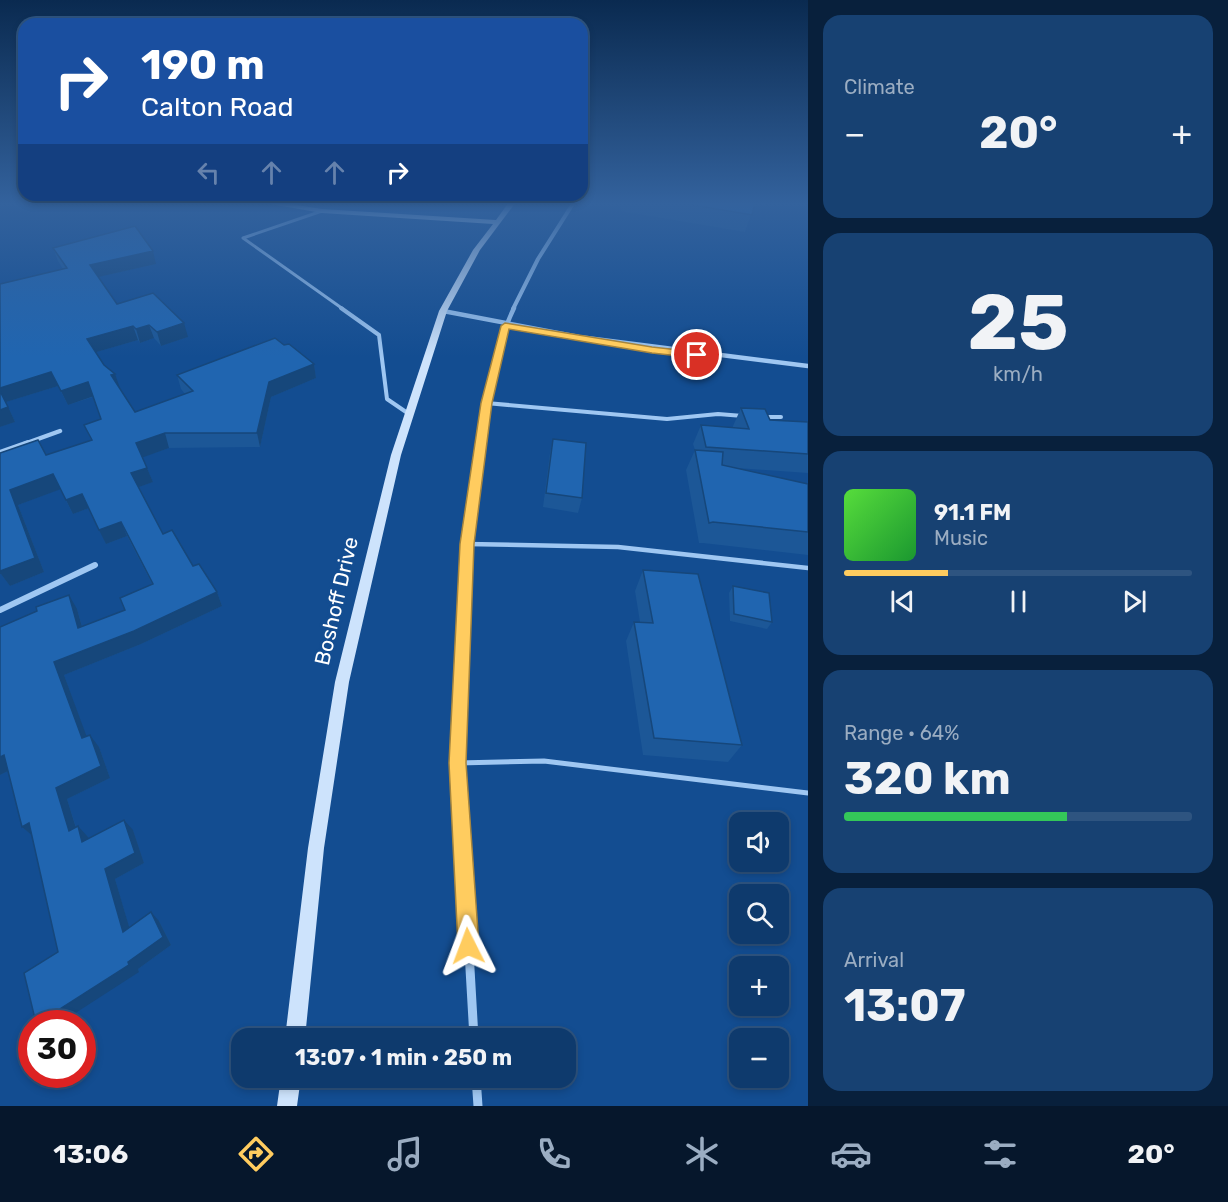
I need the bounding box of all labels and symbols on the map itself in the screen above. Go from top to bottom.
pin [671,329,722,380]
street label: Boshoff Drive [309,534,363,668]
position arrow [436,914,500,978]
speed limit sign: 30 [18,1010,96,1088]

